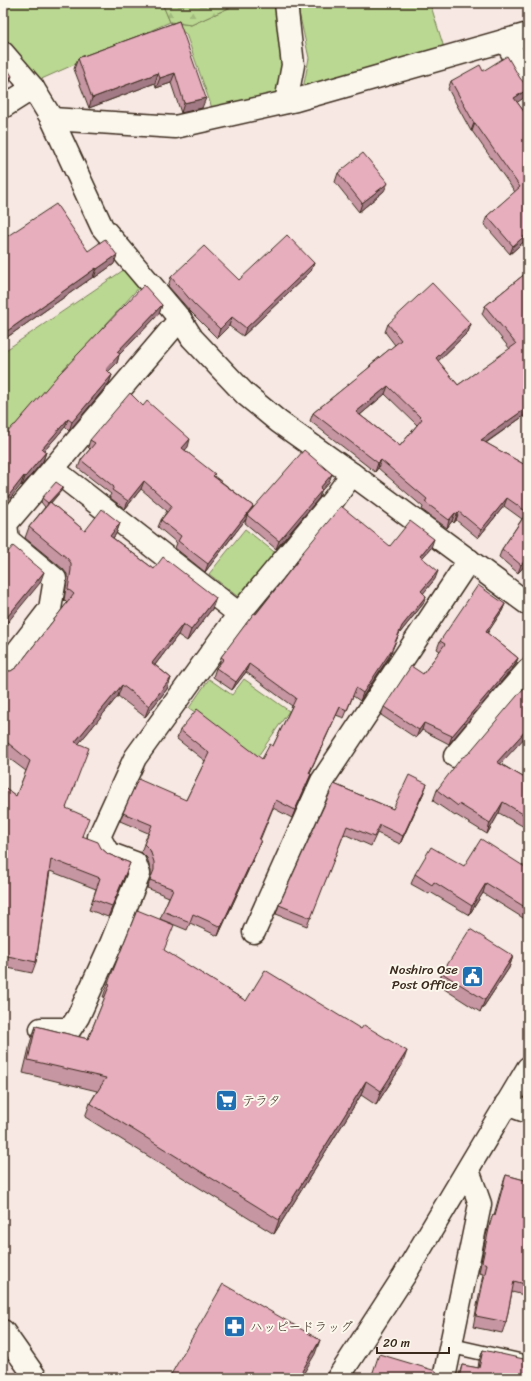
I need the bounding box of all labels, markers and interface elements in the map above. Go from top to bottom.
place label: Noshiro Ose Post Office [390,958,458,996]
public building icon: Noshiro Ose Post Office [460,963,486,989]
supermarket icon: テラタ [214,1087,240,1113]
place label: テラタ [242,1089,281,1112]
pharmacy icon: ハッピードラッグ [221,1313,247,1339]
place label: ハッピードラッグ [250,1315,353,1338]
scale bar [377,1329,449,1355]
text: 20 m [383,1332,410,1354]

